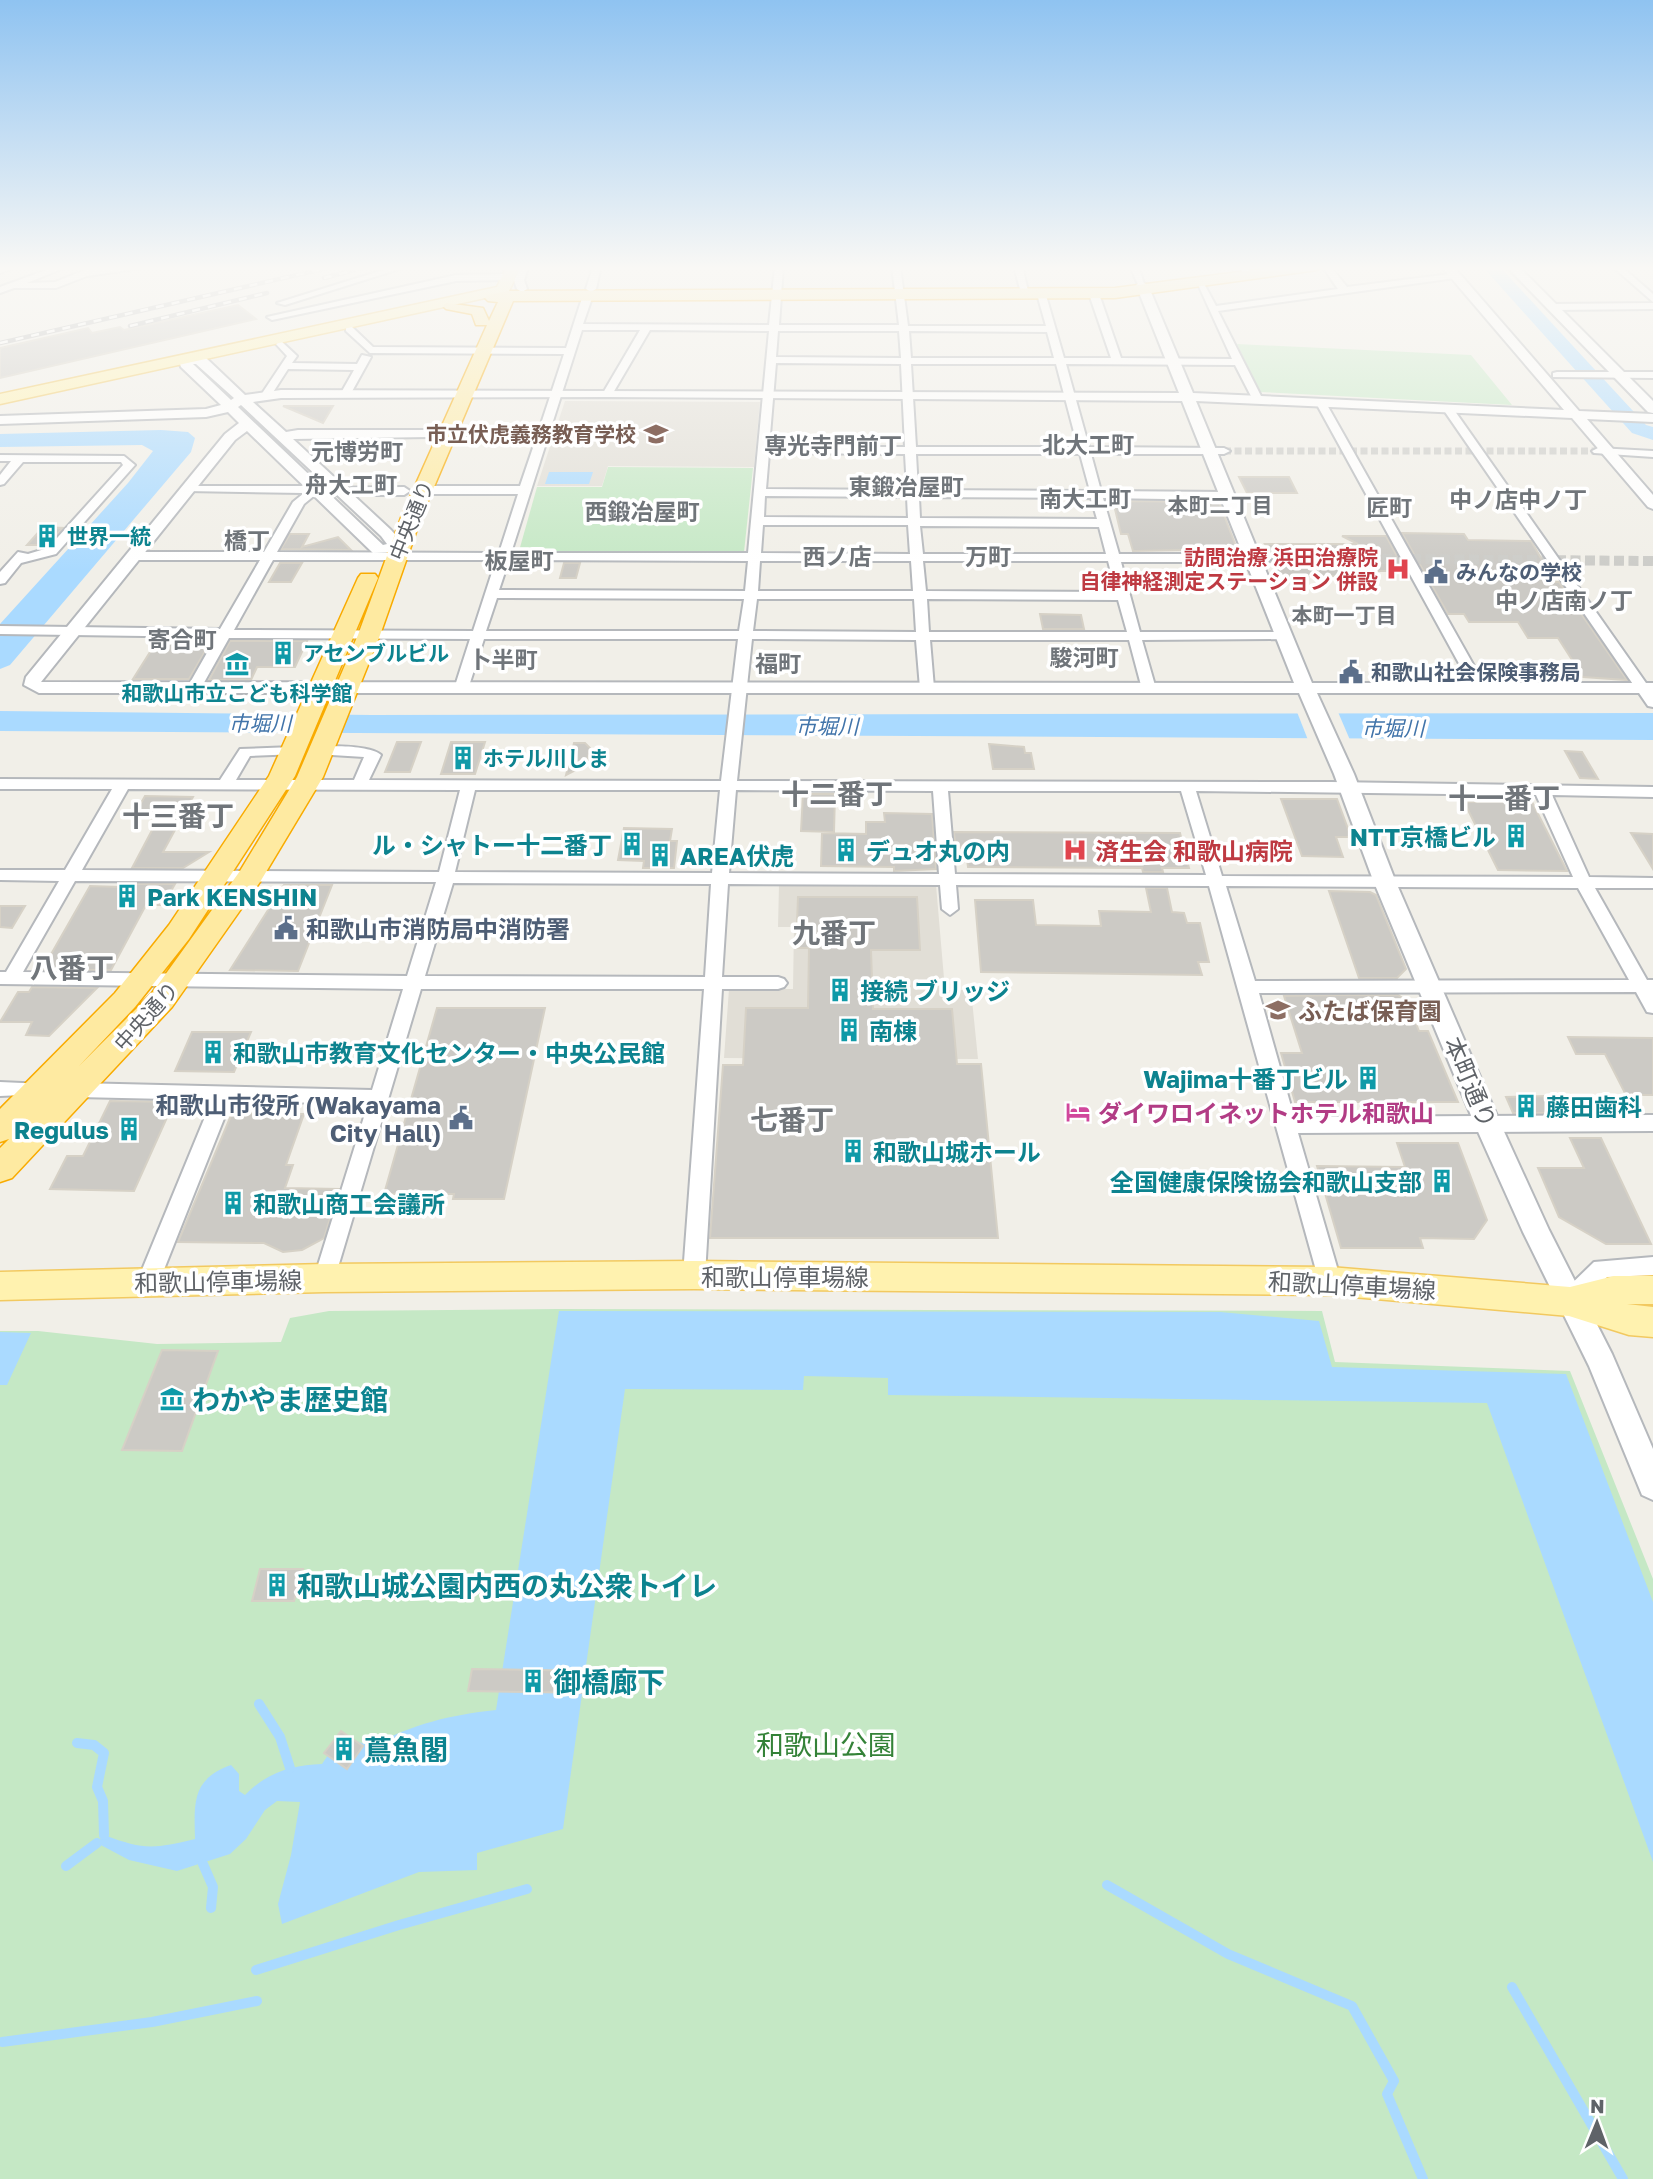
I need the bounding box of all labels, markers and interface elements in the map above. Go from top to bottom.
school or university icon: 市立伏虎義務教育学校 [642,420,670,448]
place label: 市立伏虎義務教育学校 [426,421,636,447]
district label: 北大工町 [1042,430,1134,458]
district label: 専光寺門前丁 [764,431,902,459]
district label: 元博労町 [311,437,403,465]
district label: 舟大工町 [305,470,397,498]
district label: 東鍛冶屋町 [849,472,964,500]
street label: 中央通り [383,476,439,564]
district label: 南大工町 [1039,484,1131,512]
district label: 中ノ店中ノ丁 [1449,485,1587,513]
district label: 本町二丁目 [1168,492,1273,518]
district label: 匠町 [1366,493,1412,521]
district label: 西鍛冶屋町 [585,497,700,525]
building icon: 世界一統 [33,522,61,550]
place label: 世界一統 [67,523,151,549]
district label: 橋丁 [224,526,270,554]
district label: 西ノ店 [803,542,872,570]
district label: 万町 [965,542,1011,570]
place label: 訪問治療 浜田治療院 自律神経測定ステーション 併設 [1079,544,1378,594]
district label: 板屋町 [485,546,554,574]
hospital icon: 訪問治療 浜田治療院 自律神経測定ステーション 併設 [1384,555,1412,583]
public building icon: みんなの学校 [1422,558,1450,586]
place label: みんなの学校 [1456,559,1582,585]
district label: 中ノ店南ノ丁 [1495,586,1633,614]
district label: 本町一丁目 [1292,602,1397,628]
district label: 寄合町 [148,625,217,653]
building icon: アセンブルビル [269,639,297,667]
place label: アセンブルビル [303,640,449,666]
district label: 駿河町 [1050,643,1119,671]
district label: 卜半町 [469,645,538,673]
district label: 福町 [755,649,801,677]
museum icon: 和歌山市立こども科学館 [223,650,251,678]
public building icon: 和歌山社会保険事務局 [1337,658,1365,686]
place label: 和歌山社会保険事務局 [1371,659,1581,685]
place label: 和歌山市立こども科学館 [122,680,353,706]
water label: 市堀川 [229,710,293,736]
water label: 市堀川 [796,713,860,739]
water label: 市堀川 [1362,715,1426,741]
building icon: ホテル川しま [449,744,477,772]
place label: ホテル川しま [483,745,609,771]
district label: 十二番丁 [781,777,893,810]
district label: 十一番丁 [1448,781,1560,814]
district label: 十三番丁 [122,799,234,832]
place label: NTT京橋ビル [1350,822,1496,851]
building icon: NTT京橋ビル [1502,822,1530,850]
place label: ル・シャトー十二番丁 [372,830,612,859]
building icon: ル・シャトー十二番丁 [618,830,646,858]
building icon: デュオ丸の内 [832,836,860,864]
place label: デュオ丸の内 [866,836,1010,865]
hospital icon: 済生会 和歌山病院 [1061,836,1089,864]
place label: 済生会 和歌山病院 [1095,836,1293,865]
building icon: AREA伏虎 [646,841,674,869]
place label: AREA伏虎 [680,841,794,870]
building icon: Park KENSHIN [113,882,141,910]
place label: Park KENSHIN [147,882,317,911]
public building icon: 和歌山市消防局中消防署 [272,914,300,942]
place label: 和歌山市消防局中消防署 [306,914,570,943]
district label: 九番丁 [792,916,876,949]
district label: 八番丁 [30,951,114,984]
street label: 中央通り [108,976,184,1056]
building icon: 接続 ブリッジ [826,976,854,1004]
place label: 接続 ブリッジ [860,976,1010,1005]
school or university icon: ふたば保育園 [1264,996,1292,1024]
place label: ふたば保育園 [1298,996,1442,1025]
building icon: 南棟 [835,1016,863,1044]
place label: 南棟 [869,1016,917,1045]
street label: 本町通り [1439,1032,1503,1132]
building icon: 和歌山市教育文化センター・中央公民館 [199,1038,227,1066]
place label: 和歌山市教育文化センター・中央公民館 [233,1038,665,1067]
place label: Wajima十番丁ビル [1143,1064,1348,1093]
building icon: Wajima十番丁ビル [1354,1064,1382,1092]
place label: 和歌山市役所 (Wakayama City Hall) [156,1090,441,1147]
building icon: 藤田歯科 [1512,1092,1540,1120]
place label: 藤田歯科 [1546,1092,1642,1121]
hotel icon: ダイワロイネットホテル和歌山 [1064,1098,1092,1126]
place label: ダイワロイネットホテル和歌山 [1098,1098,1434,1127]
district label: 七番丁 [750,1103,834,1136]
public building icon: 和歌山市役所 (Wakayama City Hall) [447,1104,475,1132]
place label: Regulus [14,1115,109,1144]
building icon: Regulus [115,1115,143,1143]
building icon: 和歌山城ホール [839,1137,867,1165]
place label: 和歌山城ホール [873,1137,1041,1166]
place label: 全国健康保険協会和歌山支部 [1110,1167,1422,1196]
building icon: 全国健康保険協会和歌山支部 [1428,1167,1456,1195]
building icon: 和歌山商工会議所 [219,1189,247,1217]
place label: 和歌山商工会議所 [253,1189,445,1218]
street label: 和歌山停車場線 [701,1262,869,1291]
street label: 和歌山停車場線 [134,1265,302,1297]
street label: 和歌山停車場線 [1267,1266,1437,1304]
place label: わかやま歴史館 [192,1383,388,1416]
museum icon: わかやま歴史館 [158,1385,186,1413]
place label: 和歌山城公園内西の丸公衆トイレ [297,1569,717,1602]
building icon: 和歌山城公園内西の丸公衆トイレ [263,1571,291,1599]
place label: 御橋廊下 [553,1665,665,1698]
building icon: 御橋廊下 [519,1667,547,1695]
park label: 和歌山公園 [756,1728,896,1761]
place label: 蔦魚閣 [364,1733,448,1766]
building icon: 蔦魚閣 [330,1735,358,1763]
north arrow [1562,2088,1632,2158]
text: N [1590,2094,1605,2117]

